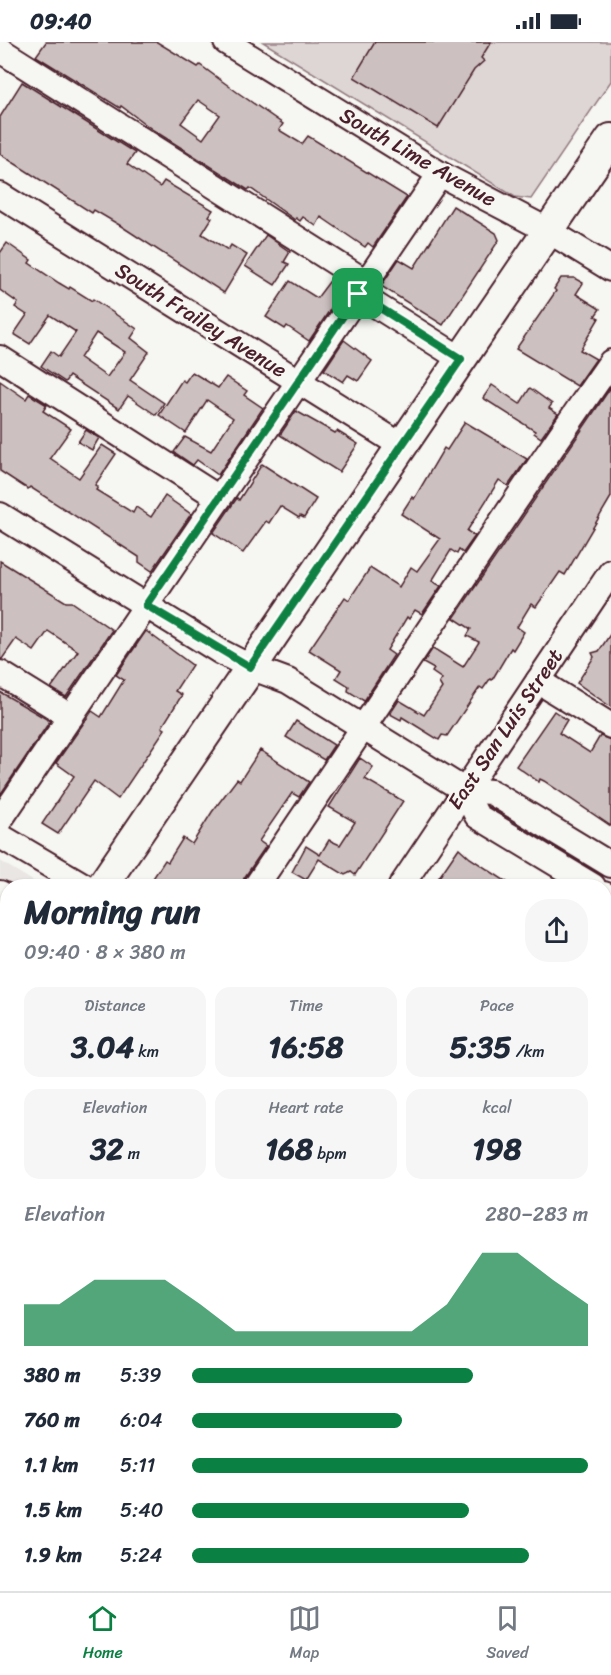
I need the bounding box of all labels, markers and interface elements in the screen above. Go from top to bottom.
text: 09:40 [30,2,92,41]
street label: South Lime Avenue [332,96,504,218]
street label: South Frailey Avenue [107,252,295,388]
pin [332,268,383,319]
icon: arrive [341,277,374,310]
street label: East San Luis Street [437,640,573,818]
text: Morning run [24,883,200,941]
button: share [525,899,588,962]
text: 09:40 · 8 × 380 m [24,935,186,970]
text: Distance [85,991,145,1020]
text: Time [289,991,323,1020]
text: Pace [480,991,514,1020]
text: 3.04 [71,1020,134,1074]
text: 16:58 [268,1020,344,1074]
text: 5:35 [449,1020,512,1074]
text: km [134,1037,159,1066]
text: /km [512,1037,545,1066]
text: Elevation [83,1093,147,1122]
text: Heart rate [268,1093,344,1122]
text: kcal [482,1093,512,1122]
text: 32 [90,1122,124,1176]
text: 168 [265,1122,313,1176]
text: 198 [472,1122,522,1176]
text: m [124,1139,140,1168]
text: bpm [313,1139,347,1168]
text: Elevation [24,1197,105,1232]
text: 280–283 m [485,1197,588,1232]
text: 380 m [24,1358,80,1393]
text: 5:39 [120,1358,162,1393]
text: 760 m [24,1403,80,1438]
text: 6:04 [120,1403,163,1438]
text: 1.1 km [24,1448,78,1483]
text: 5:11 [120,1448,155,1483]
text: 1.5 km [24,1493,82,1528]
text: 5:40 [120,1493,163,1528]
text: 1.9 km [24,1538,82,1573]
text: 5:24 [120,1538,162,1573]
tab: Home [83,1602,123,1667]
tab: Map [288,1602,321,1667]
tab: Saved [486,1602,528,1667]

